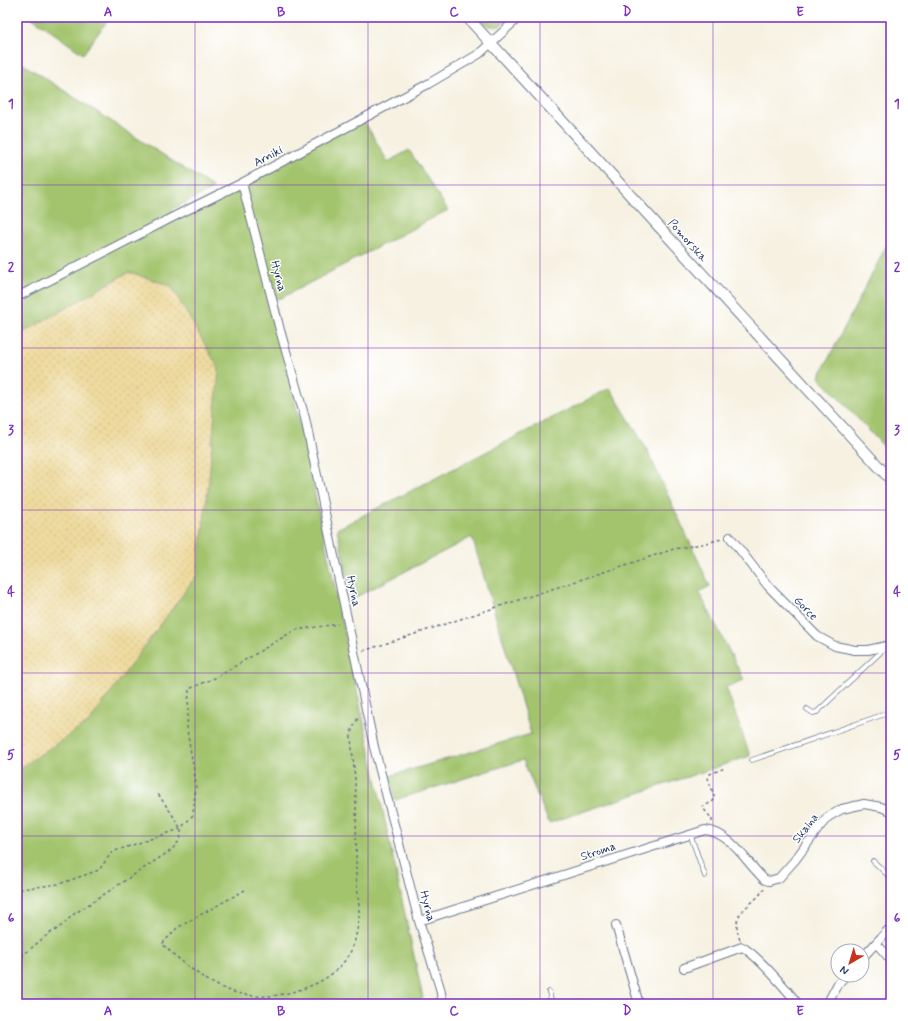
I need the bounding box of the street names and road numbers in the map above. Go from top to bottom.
street label: Arniki [251,142,286,171]
street label: Pomorska [664,216,711,266]
street label: Hyrna [266,259,290,294]
street label: Hyrna [342,574,364,608]
street label: Gorce [790,593,821,624]
street label: Skalna [789,810,823,847]
street label: Stroma [579,839,618,865]
street label: Hyrna [415,889,439,924]

